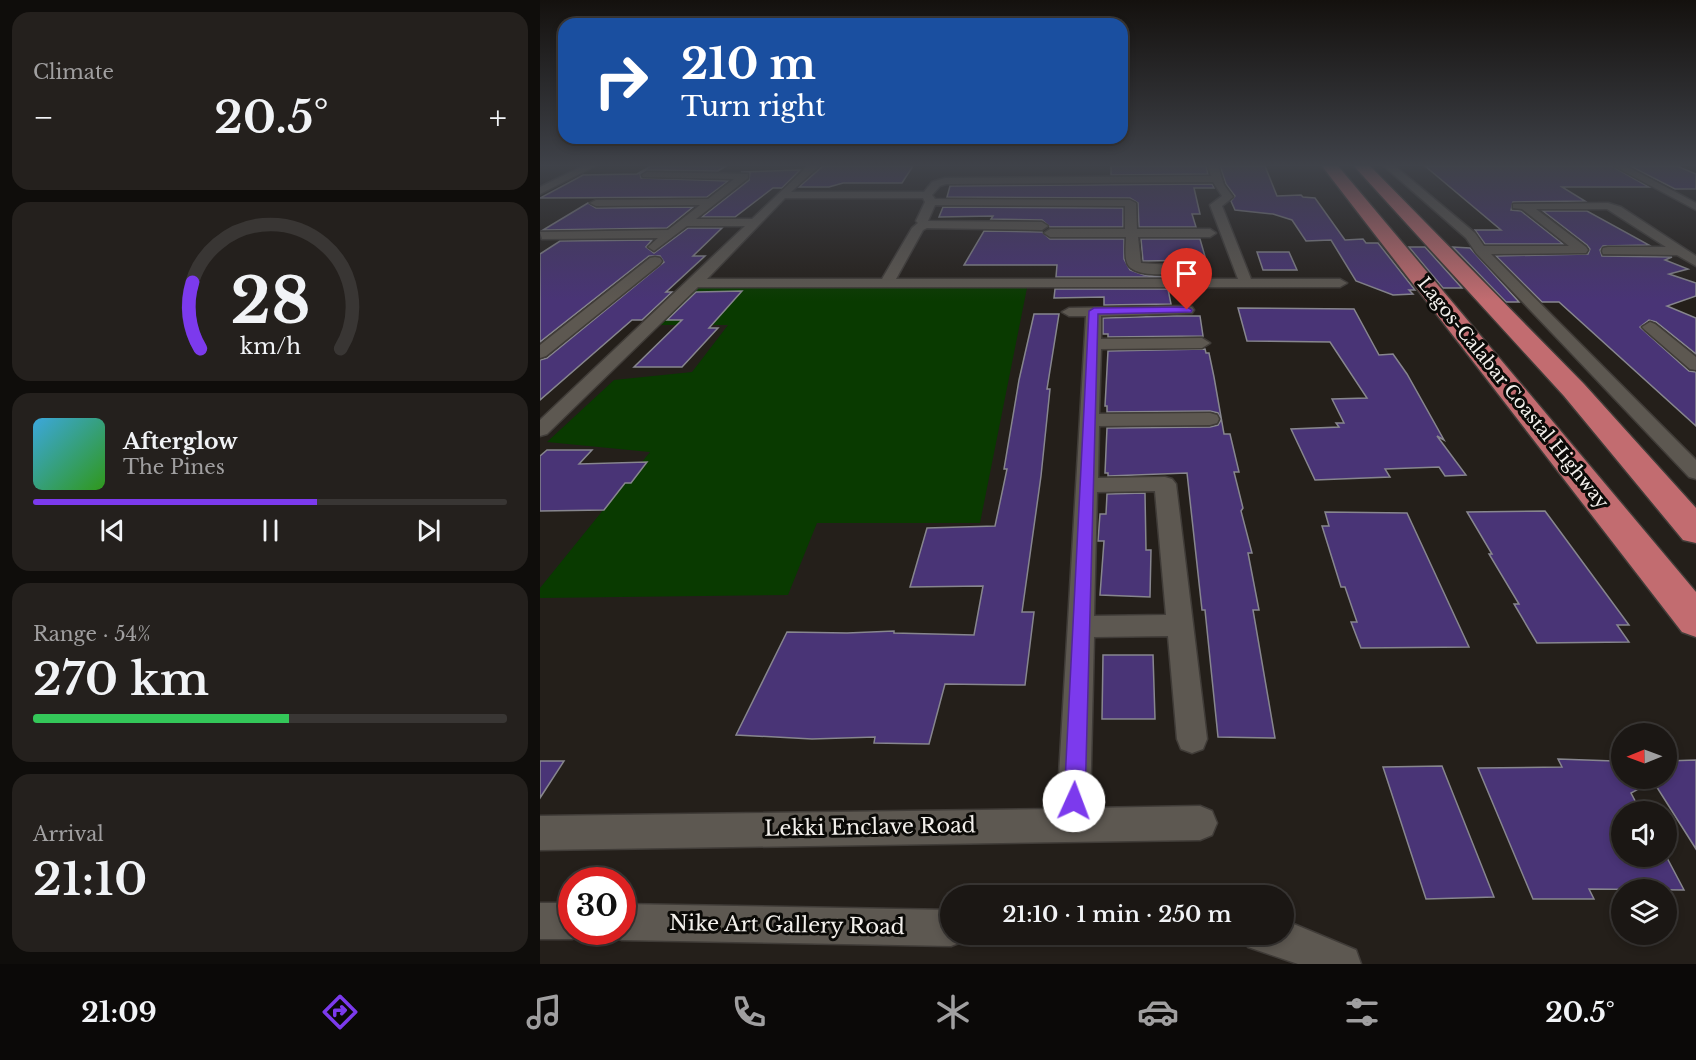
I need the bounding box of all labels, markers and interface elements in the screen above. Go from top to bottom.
text: 210 m [681,38,816,90]
icon: right [582,42,660,120]
text: Climate [33,60,114,84]
text: 20.5° [214,89,329,145]
text: Turn right [681,90,825,123]
text: − [33,97,54,138]
text: + [489,97,507,138]
pin [1161,248,1212,310]
icon: arrive [1170,257,1203,290]
text: 28 [230,262,310,340]
street label: Lagos-Calabar Coastal Highway [1413,273,1614,513]
text: km/h [240,333,301,360]
text: Afterglow [123,428,238,455]
text: The Pines [123,455,225,479]
icon: previous [96,514,129,547]
icon: pause [254,514,287,547]
icon: next [412,514,445,547]
text: Range · 54% [33,622,151,646]
text: 270 km [33,651,209,707]
north arrow [1611,723,1677,789]
map controls [1611,723,1677,945]
position arrow [1042,769,1106,833]
button: sound [1611,801,1677,867]
street label: Lekki Enclave Road [764,812,976,842]
text: Arrival [33,822,104,846]
text: 21:10 [33,851,147,907]
speed limit sign: 30 [558,867,636,945]
button: layers [1611,879,1677,945]
text: 21:10 · 1 min · 250 m [1002,901,1232,928]
street label: Nike Art Gallery Road [669,910,905,940]
icon: directions [319,991,361,1033]
icon: music [523,991,565,1033]
icon: phone [728,991,770,1033]
icon: climate [932,991,974,1033]
icon: car [1137,991,1179,1033]
icon: filters [1341,991,1383,1033]
text: 21:09 [81,996,157,1029]
text: 20.5° [1545,996,1615,1029]

